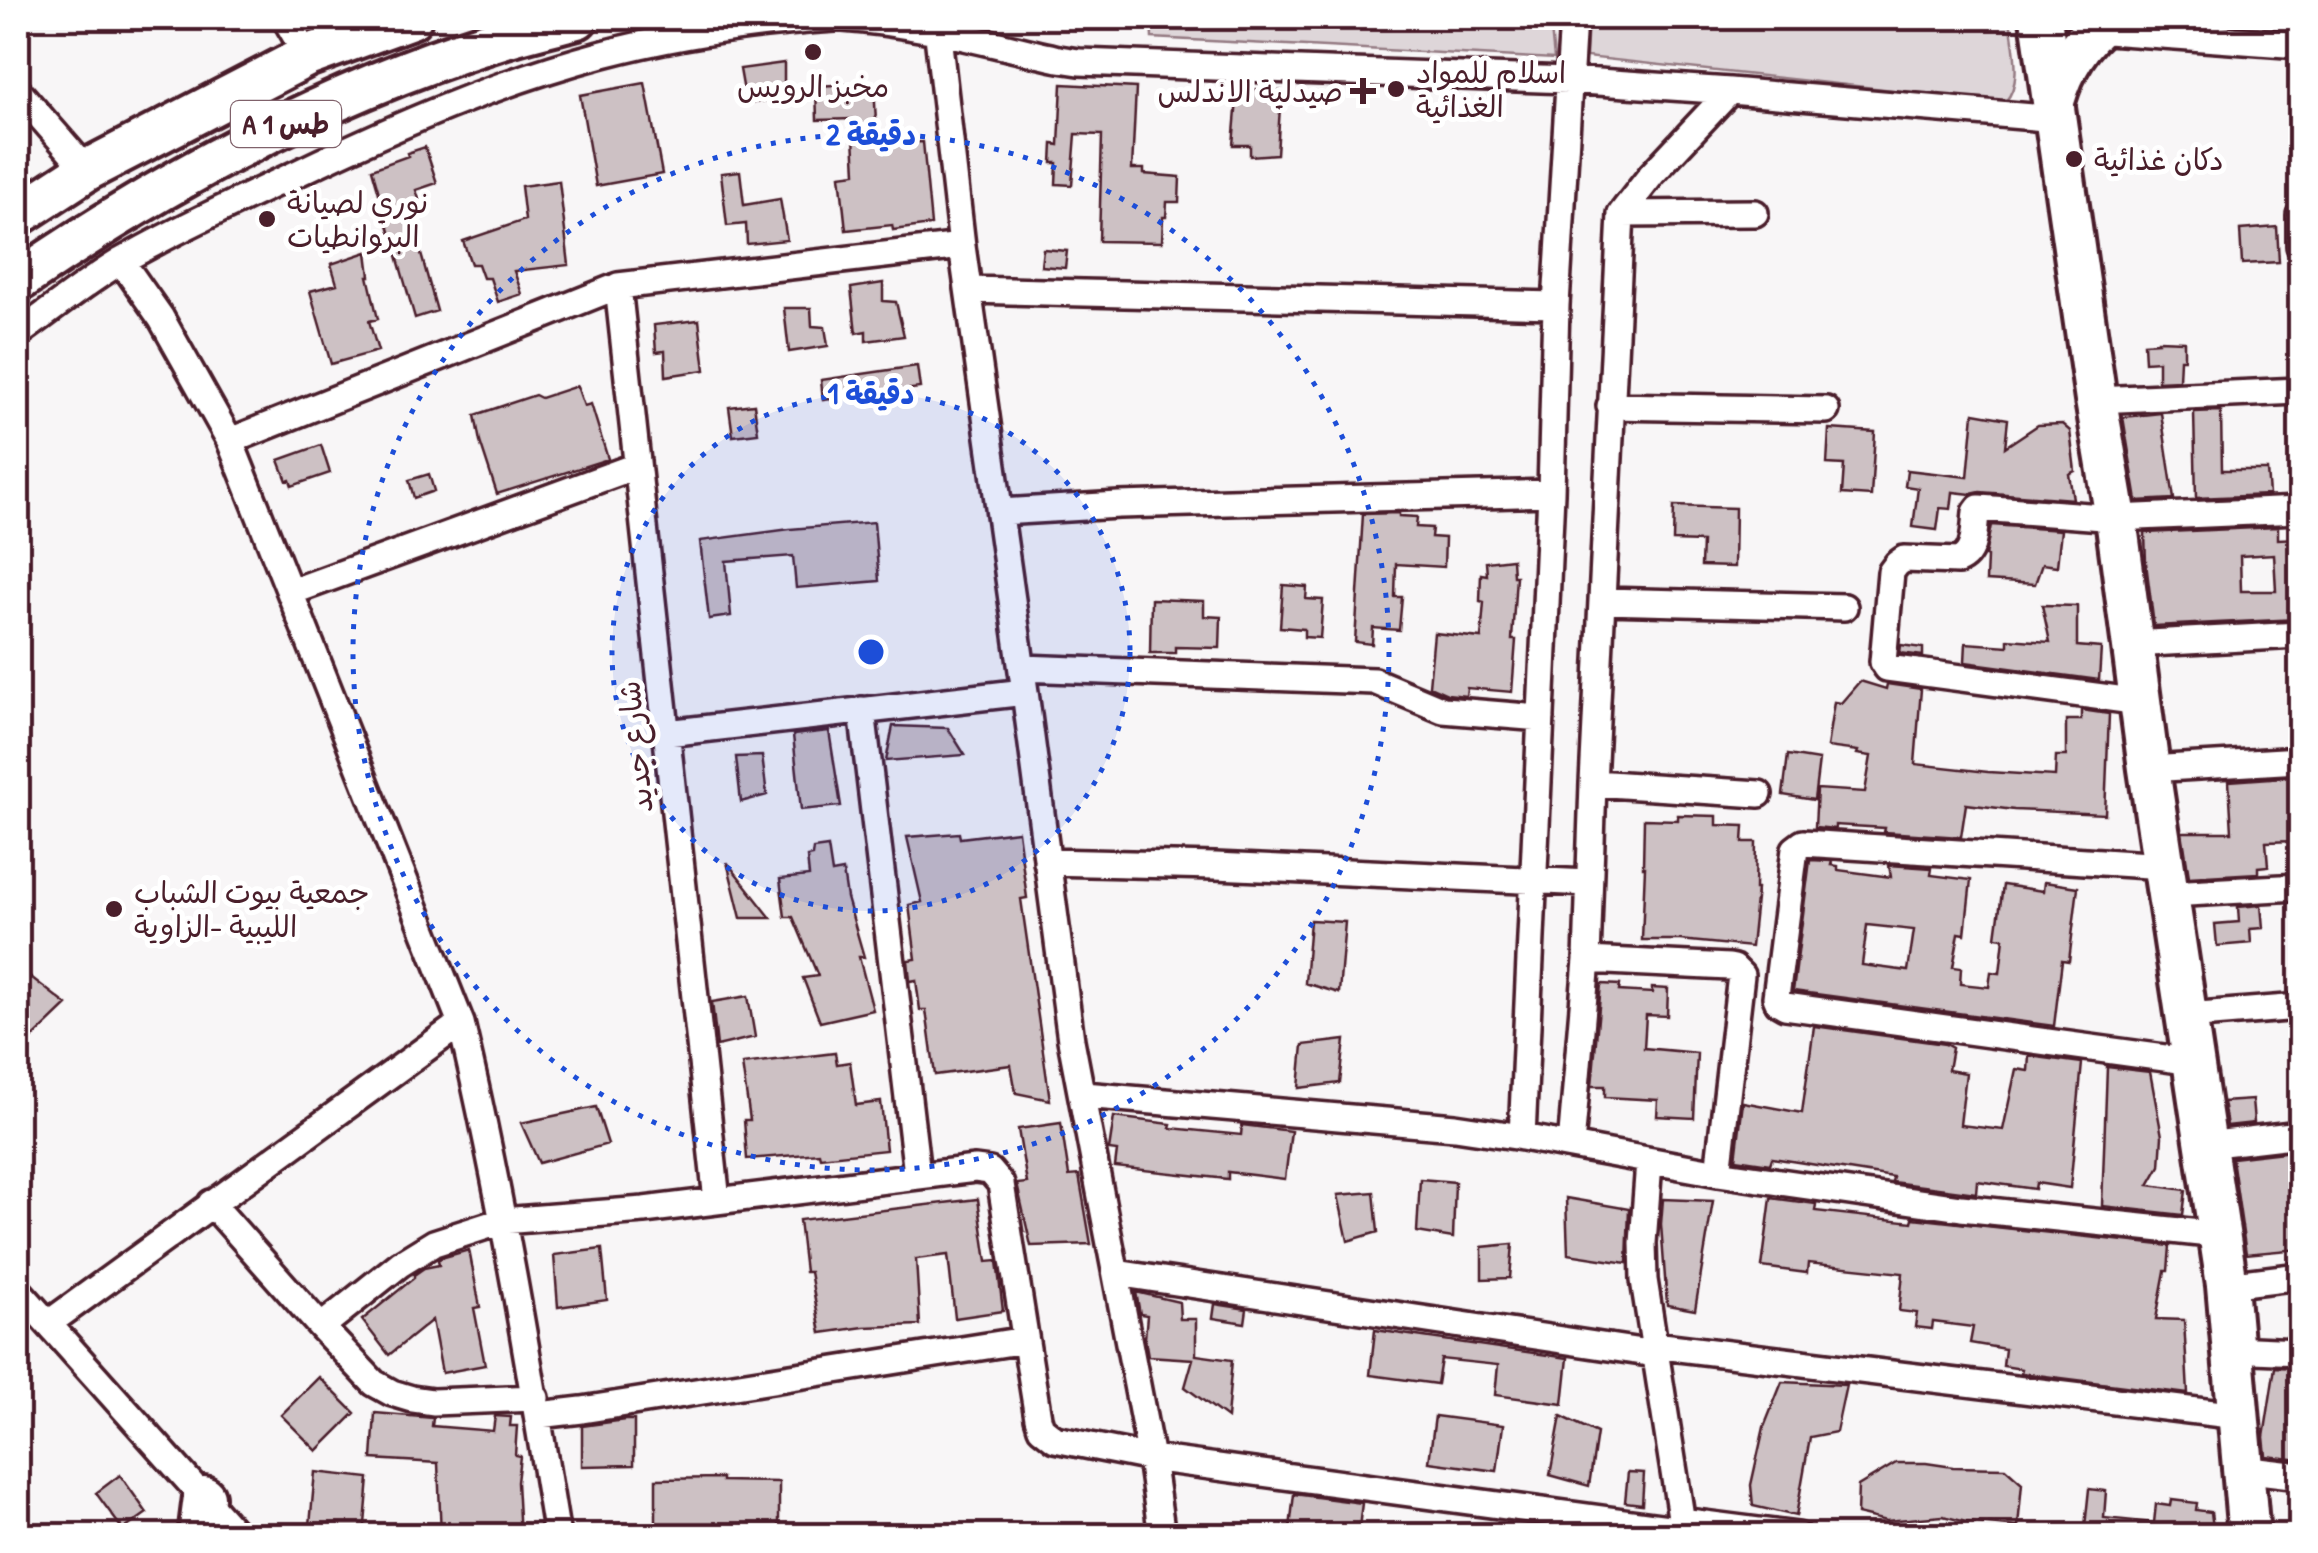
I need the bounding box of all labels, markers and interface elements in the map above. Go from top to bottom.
marker: مخبز الرويس [802,41,824,63]
place label: اسلام للمواد الغذائية [1416,52,1566,126]
place label: مخبز الرويس [737,66,889,106]
place label: صيدلية الاندلس [1157,71,1343,111]
marker: اسلام للمواد الغذائية [1385,78,1407,100]
marker: صيدلية الاندلس [1352,80,1374,102]
road number: A 1 طس [231,101,341,147]
text: 2 دقيقة [826,114,916,154]
place label: دكان غذائية [2094,139,2224,179]
marker: دكان غذائية [2063,148,2085,170]
place label: نوري لصيانة البروانطيات [287,182,428,256]
marker: نوري لصيانة البروانطيات [256,208,278,230]
text: 1 دقيقة [827,373,915,413]
centre of rings [853,634,889,670]
street label: شارع جديد [608,679,664,815]
place label: جمعية بيوت الشباب الليبية -الزاوية [134,872,370,946]
marker: جمعية بيوت الشباب الليبية -الزاوية [103,898,125,920]

